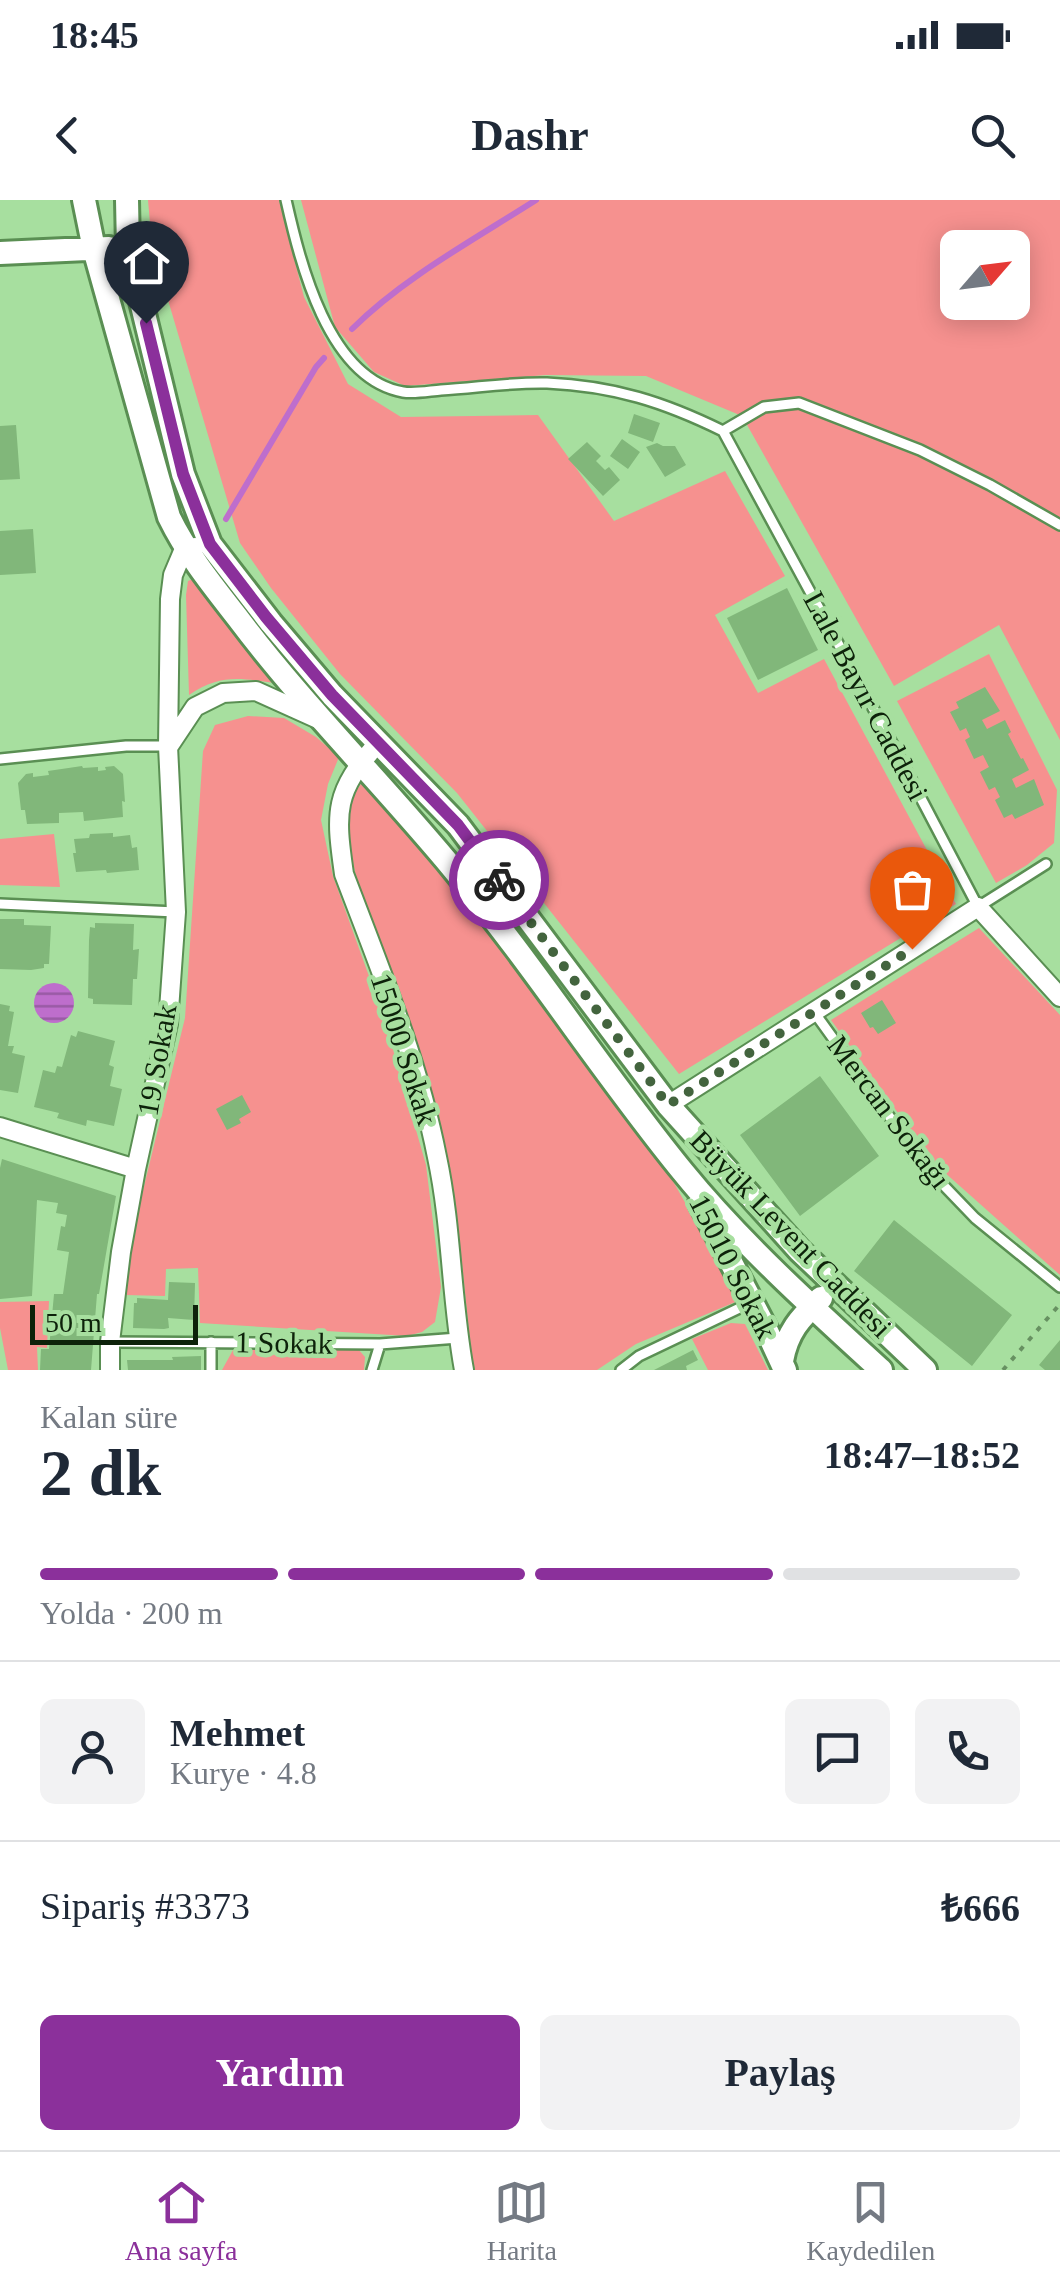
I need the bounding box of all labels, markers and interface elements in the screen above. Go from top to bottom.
text: 18:45 [50,14,139,56]
icon: back [40,108,95,163]
icon: search [965,108,1020,163]
text: Dashr [471,110,589,160]
pin [104,221,189,324]
north arrow [940,230,1030,320]
map controls [940,230,1030,320]
icon: home [119,236,174,291]
street label: Lale Bayır Caddesi [798,586,935,806]
courier [449,830,549,930]
pin [870,847,955,950]
icon: bike [472,853,527,908]
icon: bag [885,862,940,917]
street label: 15000 Sokak [364,969,445,1129]
street label: 19 Sokak [130,1002,183,1118]
street label: Mercan Sokağı [821,1029,957,1194]
street label: Büyük Levent Caddesi [684,1123,899,1344]
street label: 15010 Sokak [683,1189,784,1344]
scale bar [30,1300,198,1344]
text: 50 m [45,1307,102,1338]
street label: 1 Sokak [235,1325,333,1360]
text: Kalan süre [40,1399,178,1435]
text: 18:47–18:52 [824,1434,1020,1476]
text: 2 dk [40,1437,161,1509]
text: Yolda · 200 m [40,1595,223,1631]
button: person [40,1699,145,1804]
button: chat [785,1699,890,1804]
button: phone [915,1699,1020,1804]
text: Mehmet [170,1712,305,1754]
text: Kurye · 4.8 [170,1755,317,1791]
text: Sipariş #3373 [40,1885,250,1927]
text: ₺666 [941,1887,1020,1929]
button: Yardım [40,2015,520,2130]
button: Paylaş [540,2015,1020,2130]
tab: Ana sayfa [125,2175,237,2267]
tab: Harita [487,2175,557,2267]
tab: Kaydedilen [806,2175,935,2267]

